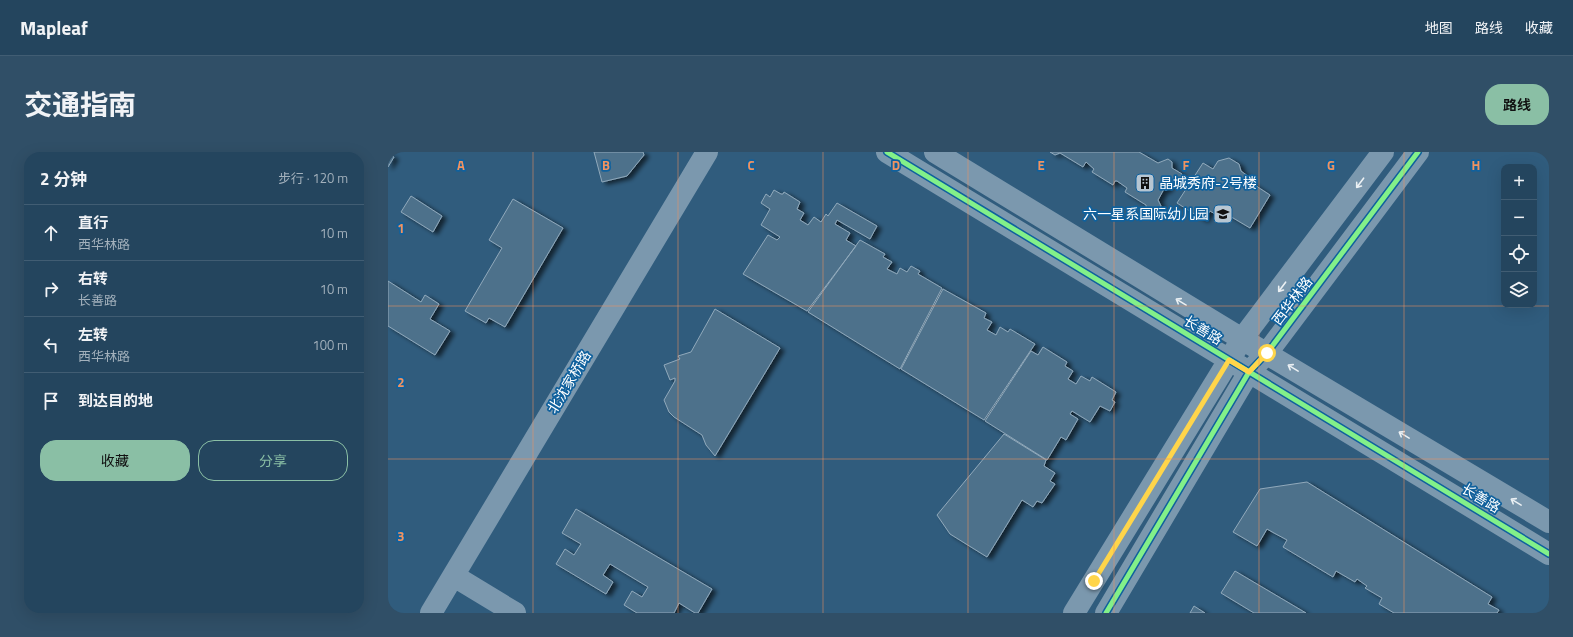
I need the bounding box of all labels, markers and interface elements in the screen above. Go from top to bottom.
text: Mapleaf [20,13,88,42]
text: 地图 [1425,17,1453,38]
text: 路线 [1475,17,1503,38]
text: 收藏 [1525,17,1553,38]
text: 交通指南 [24,83,136,126]
button: 路线 [1485,84,1549,125]
text: A [457,155,465,175]
text: B [602,155,610,175]
text: C [747,155,755,175]
text: D [892,155,900,175]
text: E [1037,155,1045,175]
text: F [1183,155,1190,175]
text: G [1327,155,1335,175]
text: H [1472,155,1480,175]
map controls [1501,164,1537,308]
button: + [1501,164,1537,200]
text: 2 分钟 [40,166,87,192]
text: 步行 · 120 m [278,168,348,188]
building icon: 晶城秀府-2号楼 [1134,172,1156,194]
place label: 晶城秀府-2号楼 [1159,172,1257,193]
one-way arrow [1356,178,1364,189]
button: − [1501,200,1537,236]
place label: 六一星系国际幼儿园 [1083,203,1209,224]
school or university icon: 六一星系国际幼儿园 [1212,203,1234,225]
text: 直行 [78,211,108,234]
text: 1 [397,218,405,238]
icon: ahead [40,222,62,244]
text: 10 m [320,223,348,243]
text: 西华林路 [78,234,130,254]
button: locate [1501,236,1537,272]
text: 右转 [78,267,108,290]
street label: 西华林路 [1266,272,1317,329]
button: layers [1501,272,1537,308]
icon: right [40,278,62,300]
text: 10 m [320,279,348,299]
one-way arrow [1277,281,1286,292]
text: 长善路 [78,290,117,310]
one-way arrow [1175,297,1187,305]
street label: 长善路 [1180,310,1227,349]
text: 左转 [78,323,108,346]
icon: left [40,334,62,356]
text: 100 m [312,335,348,355]
route start [1258,344,1276,362]
text: 西华林路 [78,346,130,366]
street label: 北沈家桥路 [542,346,596,417]
one-way arrow [1287,364,1299,372]
text: 2 [397,372,405,392]
text: 到达目的地 [78,389,153,412]
icon: arrive [40,390,62,412]
one-way arrow [1398,431,1410,439]
button: 收藏 [40,440,190,481]
button: 分享 [198,440,348,481]
street label: 长善路 [1458,478,1505,517]
one-way arrow [1511,498,1522,506]
text: 3 [397,526,405,546]
route end [1085,572,1103,590]

